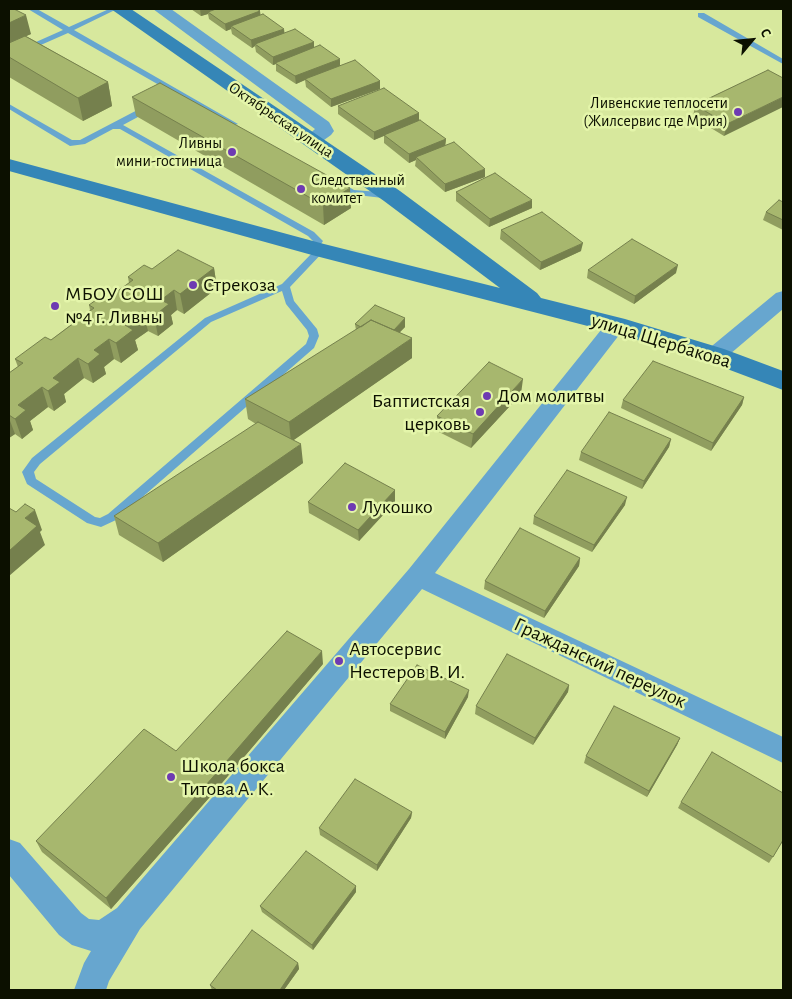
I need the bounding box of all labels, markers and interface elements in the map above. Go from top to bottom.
north arrow [727,15,777,65]
text: С [757,26,773,40]
street label: Октябрьская улица [225,78,337,162]
place label: Ливенские теплосети (Жилсервис где Мрия) [583,93,728,131]
marker: Ливенские теплосети (Жилсервис где Мрия) [732,106,744,118]
place label: Ливны мини-гостиница [116,133,222,171]
marker: Ливны мини-гостиница [226,146,238,158]
place label: Следственный комитет [311,170,405,208]
marker: Следственный комитет [295,183,307,195]
place label: Стрекоза [203,273,276,297]
marker: Стрекоза [187,279,199,291]
place label: МБОУ СОШ №4 г. Ливны [65,282,164,329]
marker: МБОУ СОШ №4 г. Ливны [49,300,61,312]
street label: улица Щербакова [588,308,734,374]
place label: Дом молитвы [497,384,605,408]
place label: Баптистская церковь [372,389,470,436]
marker: Дом молитвы [481,390,493,402]
marker: Баптистская церковь [474,406,486,418]
place label: Лукошко [362,495,433,519]
marker: Лукошко [346,501,358,513]
street label: Гражданский переулок [510,613,690,713]
place label: Автосервис Нестеров В. И. [349,637,465,684]
marker: Автосервис Нестеров В. И. [333,655,345,667]
place label: Школа бокса Титова А. К. [181,754,285,801]
marker: Школа бокса Титова А. К. [165,771,177,783]

